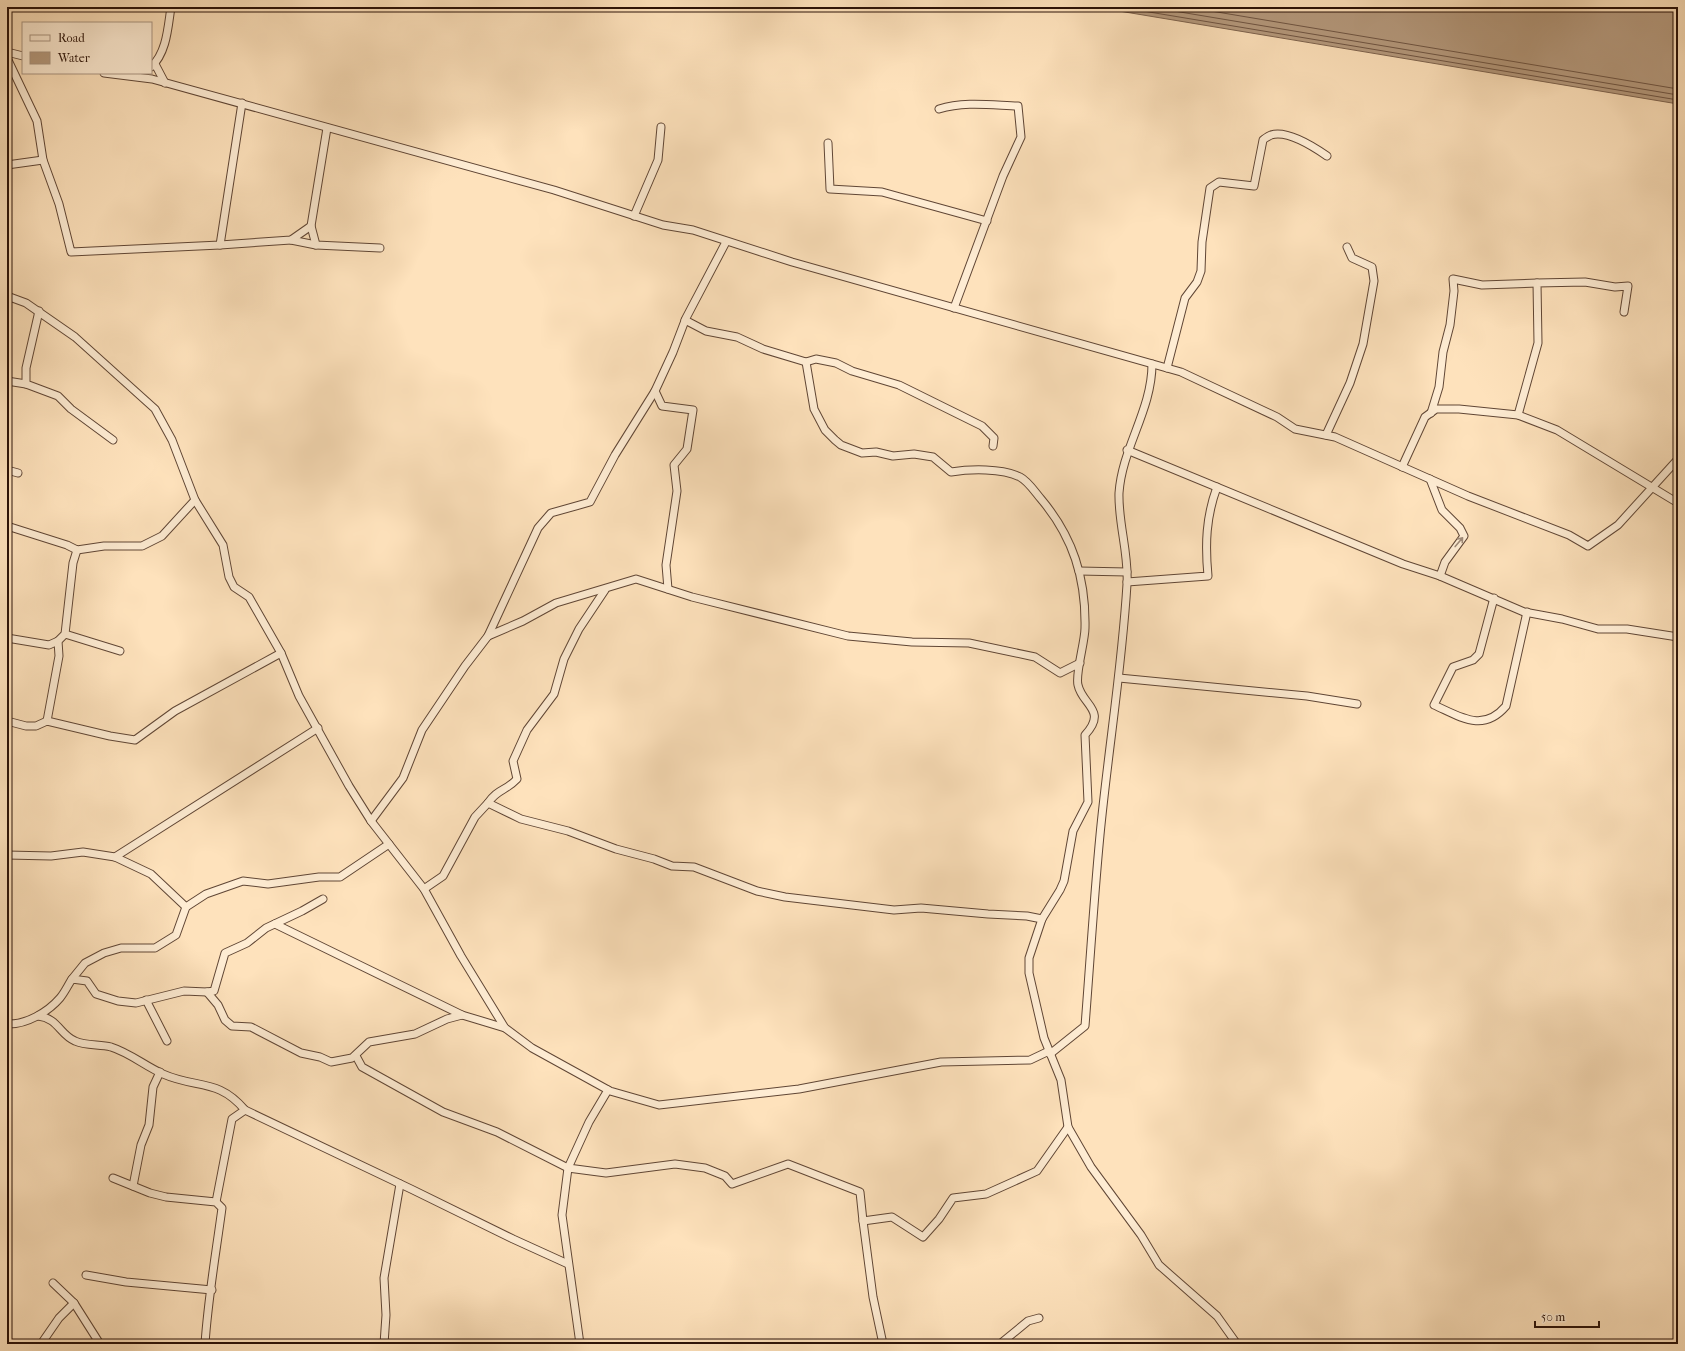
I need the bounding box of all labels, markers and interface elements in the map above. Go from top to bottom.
legend [22,22,152,74]
text: Road [58,31,85,45]
text: Water [57,51,91,65]
one-way arrow [1455,537,1464,547]
scale bar [1535,1303,1599,1329]
text: 50 m [1541,1310,1565,1324]

